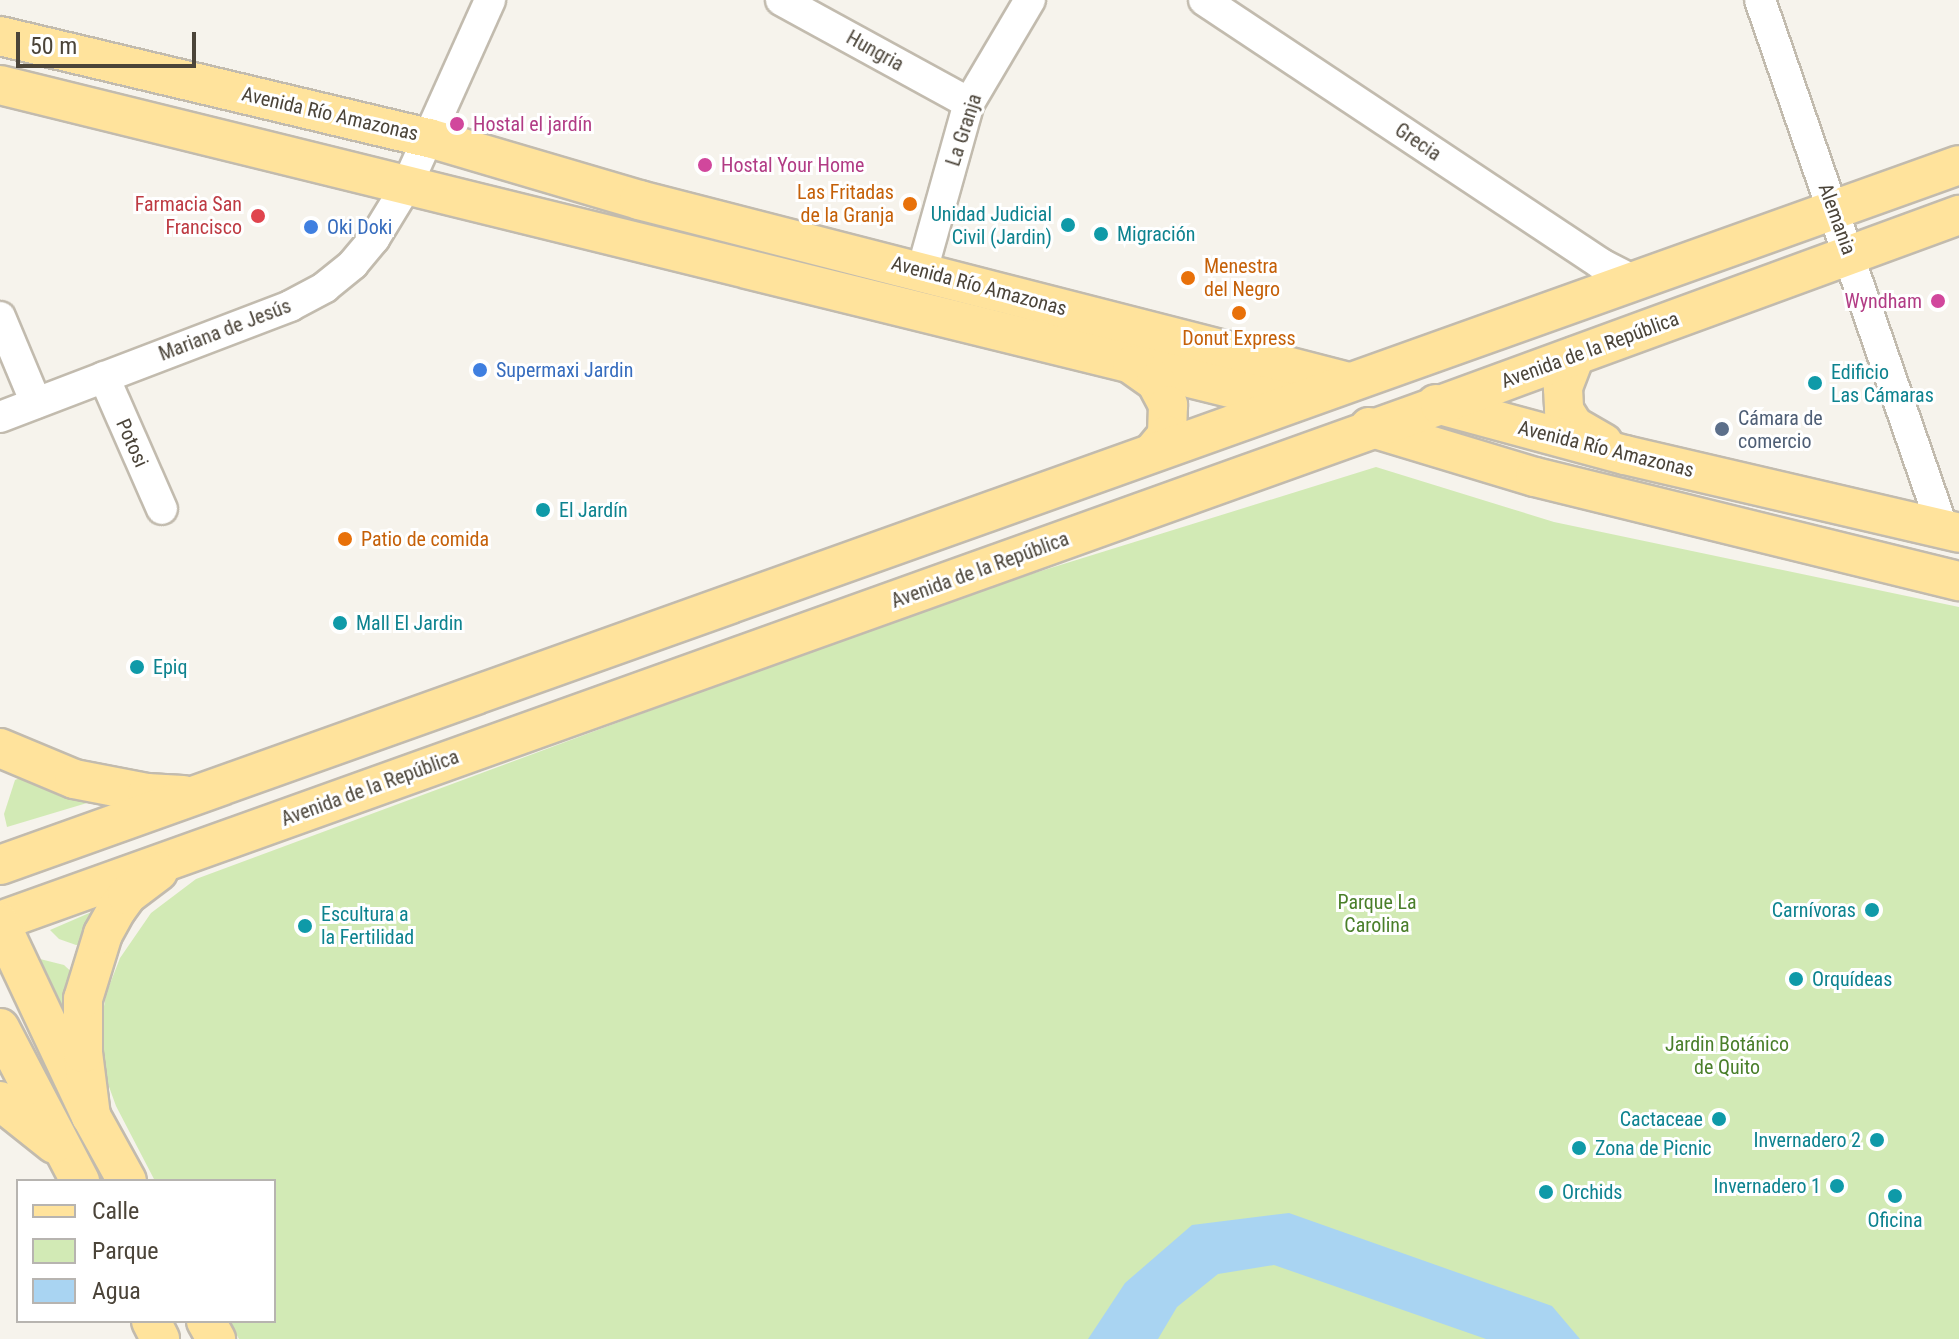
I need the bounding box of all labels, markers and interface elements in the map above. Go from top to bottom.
scale bar [20,16,200,66]
street label: Hungria [842,26,908,76]
text: 50 m [30,32,77,60]
street label: Avenida Río Amazonas [239,82,421,146]
street label: La Granja [941,91,987,169]
place label: Hostal el jardín [473,112,592,136]
marker: Hostal el jardín [448,115,466,133]
street label: Grecia [1390,118,1446,166]
place label: Hostal Your Home [721,153,864,177]
marker: Hostal Your Home [696,156,714,174]
place label: Las Fritadas de la Granja [797,180,894,227]
street label: Alemania [1813,180,1861,258]
place label: Farmacia San Francisco [135,192,242,239]
marker: Las Fritadas de la Granja [901,195,919,213]
place label: Unidad Judicial Civil (Jardin) [931,202,1052,249]
marker: Farmacia San Francisco [249,207,267,225]
place label: Oki Doki [327,215,392,239]
marker: Unidad Judicial Civil (Jardin) [1059,216,1077,234]
marker: Oki Doki [302,218,320,236]
place label: Migración [1117,222,1195,246]
marker: Migración [1092,225,1110,243]
street label: Avenida Río Amazonas [889,251,1069,321]
place label: Menestra del Negro [1204,254,1280,301]
marker: Menestra del Negro [1179,269,1197,287]
place label: Wyndham [1845,289,1922,313]
marker: Wyndham [1929,292,1947,310]
street label: Mariana de Jesús [156,294,294,366]
marker: Donut Express [1230,304,1248,322]
street label: Avenida de la República [1498,307,1682,393]
place label: Donut Express [1182,326,1296,350]
place label: Supermaxi Jardin [496,358,633,382]
place label: Edificio Las Cámaras [1831,360,1934,407]
marker: Supermaxi Jardin [471,361,489,379]
marker: Edificio Las Cámaras [1806,374,1824,392]
place label: Cámara de comercio [1738,406,1823,453]
street label: Potosi [111,415,153,471]
street label: Avenida Río Amazonas [1516,416,1696,482]
marker: Cámara de comercio [1713,420,1731,438]
place label: El Jardín [559,498,628,522]
marker: El Jardín [534,501,552,519]
place label: Patio de comida [361,527,489,551]
street label: Avenida de la República [888,527,1072,613]
marker: Patio de comida [336,530,354,548]
place label: Mall El Jardin [356,611,463,635]
marker: Mall El Jardin [331,614,349,632]
place label: Epiq [153,655,187,679]
marker: Epiq [128,658,146,676]
street label: Avenida de la República [278,745,462,831]
park label: Parque La Carolina [1337,890,1417,937]
place label: Carnívoras [1772,898,1856,922]
marker: Carnívoras [1863,901,1881,919]
place label: Escultura a la Fertilidad [321,902,414,949]
marker: Escultura a la Fertilidad [296,917,314,935]
place label: Orquídeas [1812,967,1892,991]
marker: Orquídeas [1787,970,1805,988]
park label: Jardin Botánico de Quito [1665,1032,1789,1079]
place label: Cactaceae [1620,1107,1703,1131]
marker: Cactaceae [1710,1110,1728,1128]
place label: Invernadero 2 [1753,1128,1861,1152]
marker: Invernadero 2 [1868,1131,1886,1149]
place label: Zona de Picnic [1595,1136,1711,1160]
marker: Zona de Picnic [1570,1139,1588,1157]
place label: Invernadero 1 [1713,1174,1821,1198]
marker: Invernadero 1 [1828,1177,1846,1195]
legend [16,1179,276,1323]
place label: Orchids [1562,1180,1622,1204]
marker: Orchids [1537,1183,1555,1201]
marker: Oficina [1886,1187,1904,1205]
text: Calle [92,1197,139,1225]
place label: Oficina [1868,1208,1922,1232]
text: Parque [92,1237,159,1265]
text: Agua [92,1277,141,1305]

